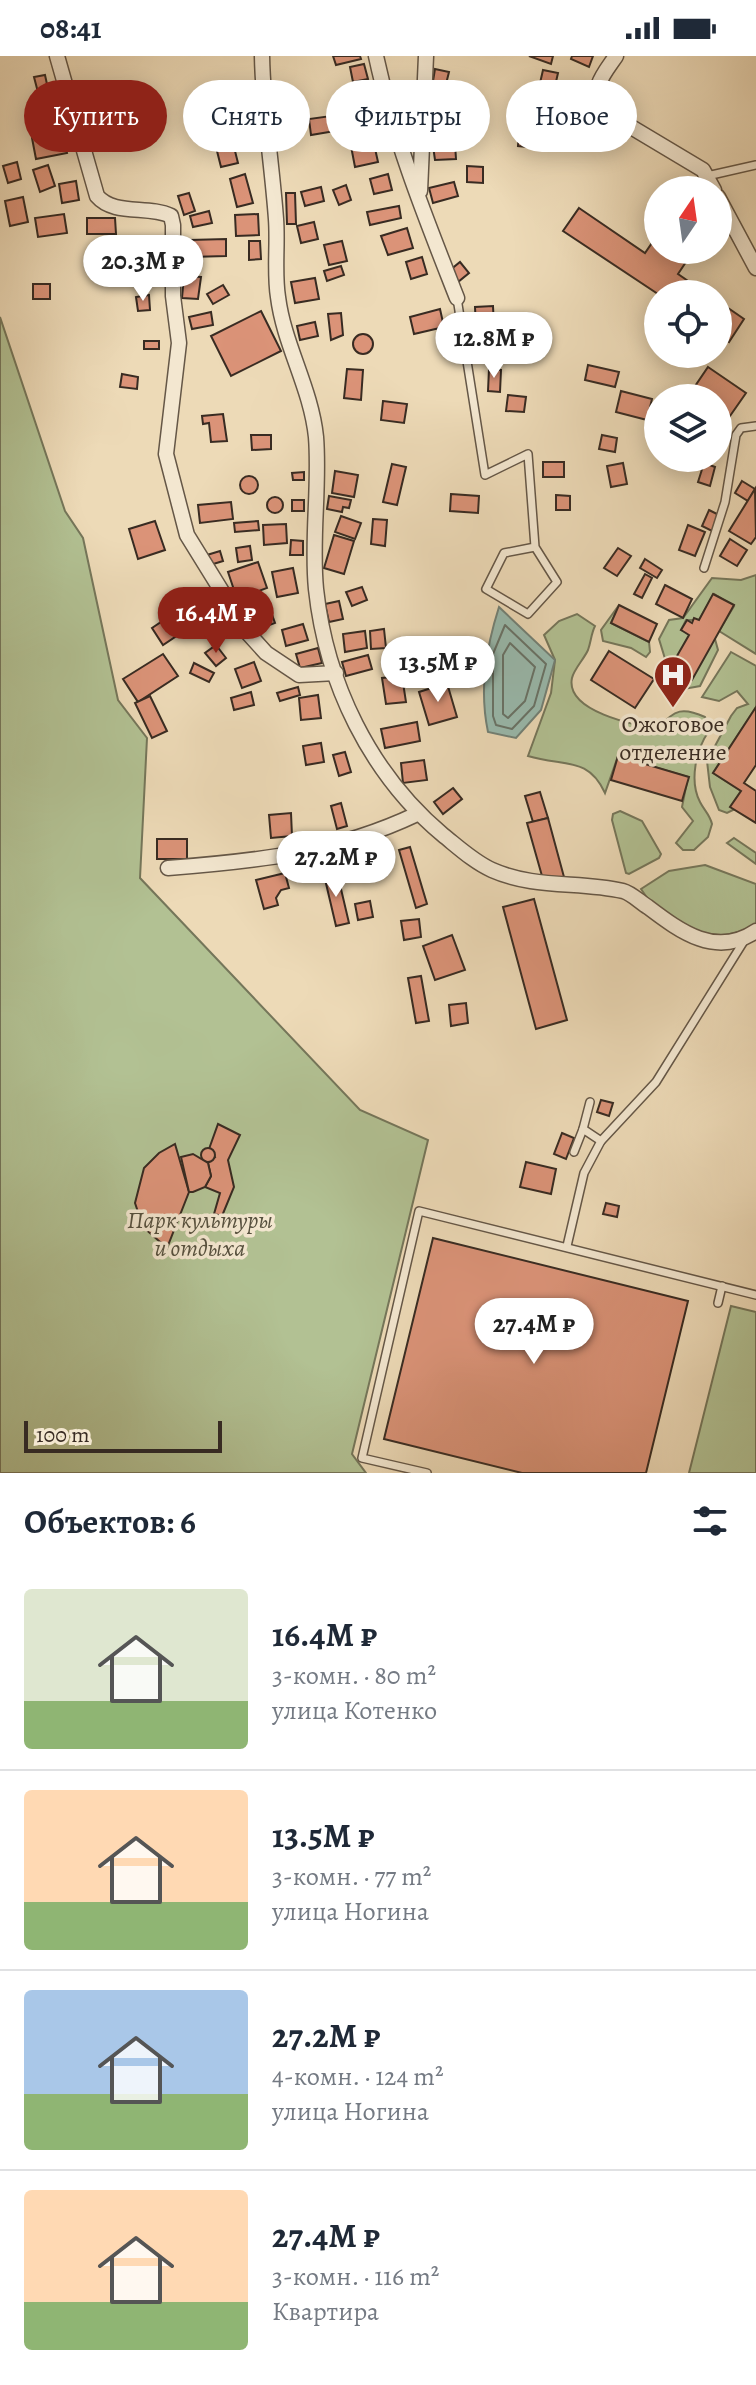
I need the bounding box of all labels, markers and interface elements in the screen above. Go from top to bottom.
text: 08:41 [40,8,101,48]
chip: Купить [24,80,167,152]
chip: Снять [183,80,310,152]
chip: Фильтры [326,80,490,152]
chip: Новое [506,80,637,152]
north arrow [644,176,732,264]
map controls [644,176,732,472]
pin: 20.3M ₽ [69,235,217,303]
text: 20.3M ₽ [101,243,185,278]
button: locate [644,280,732,368]
pin: 12.8M ₽ [420,312,568,380]
text: 12.8M ₽ [453,320,535,355]
button: layers [644,384,732,472]
pin: 16.4M ₽ [142,587,290,655]
text: 16.4M ₽ [176,595,256,630]
pin: 13.5M ₽ [364,636,512,704]
text: 13.5M ₽ [399,644,477,679]
hospital icon: Ожоговое отделение [652,654,694,709]
place label: Ожоговое отделение [619,708,727,768]
pin: 27.2M ₽ [262,831,410,899]
text: 27.2M ₽ [295,839,377,874]
park label: Парк культуры и отдыха [127,1204,273,1264]
pin: 27.4M ₽ [460,1298,608,1366]
text: 27.4M ₽ [493,1306,575,1341]
scale bar [24,1417,222,1453]
text: 100 m [36,1420,90,1450]
text: Объектов: 6 [24,1498,196,1545]
icon: filters [688,1499,732,1543]
text: 16.4M ₽ [272,1611,377,1658]
icon: home [88,1621,184,1717]
text: 3-комн. · 80 m² [272,1658,436,1693]
text: улица Котенко [272,1693,437,1728]
text: 13.5M ₽ [272,1812,374,1859]
icon: home [88,1822,184,1918]
text: 3-комн. · 77 m² [272,1859,431,1894]
text: улица Ногина [272,1894,429,1929]
text: 27.2M ₽ [272,2012,381,2059]
icon: home [88,2022,184,2118]
text: 4-комн. · 124 m² [272,2059,444,2094]
text: улица Ногина [272,2094,429,2129]
text: 27.4M ₽ [272,2212,380,2259]
icon: home [88,2222,184,2318]
text: 3-комн. · 116 m² [272,2259,439,2294]
text: Квартира [272,2294,379,2329]

